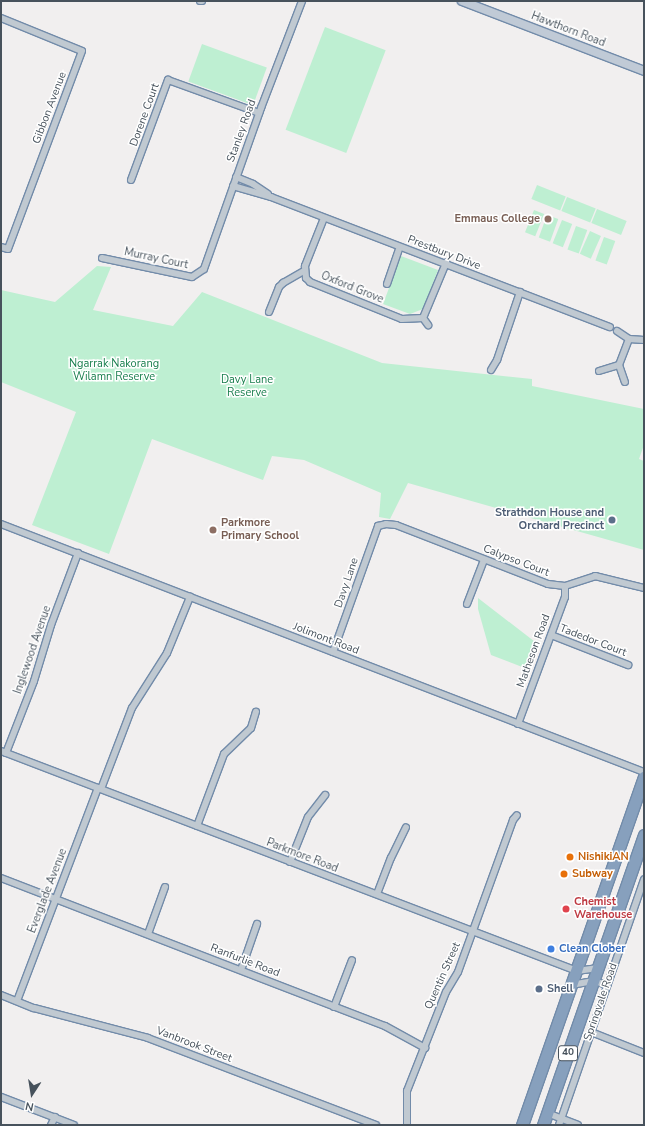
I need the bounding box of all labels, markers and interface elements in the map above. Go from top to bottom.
street label: Hawthorn Road [529,10,607,50]
street label: Gibbon Avenue [30,70,70,146]
street label: Dorene Court [127,82,163,148]
street label: Stanley Road [225,98,259,164]
place label: Emmaus College [454,212,540,226]
marker: Emmaus College [543,214,553,224]
street label: Prestbury Drive [406,233,482,273]
street label: Murray Court [123,246,189,272]
street label: Oxford Grove [319,269,385,307]
park label: Ngarrak Nakorang Wilamn Reserve [69,358,159,384]
park label: Davy Lane Reserve [221,374,273,400]
place label: Strathdon House and Orchard Precinct [495,507,604,533]
marker: Strathdon House and Orchard Precinct [607,515,617,525]
place label: Parkmore Primary School [221,517,299,543]
marker: Parkmore Primary School [208,525,218,535]
street label: Calypso Court [481,542,551,580]
street label: Davy Lane [332,556,362,610]
street label: Inglewood Avenue [12,604,54,696]
street label: Matheson Road [515,612,553,690]
street label: Jolimont Road [291,620,361,658]
street label: Tadedor Court [558,622,628,660]
street label: Parkmore Road [264,836,340,876]
street label: Everglade Avenue [26,847,70,935]
place label: NishikiAN [578,850,629,864]
marker: NishikiAN [565,852,575,862]
place label: Subway [572,867,613,881]
marker: Subway [559,869,569,879]
place label: Chemist Warehouse [574,896,632,922]
marker: Chemist Warehouse [561,904,571,914]
street label: Quentin Street [422,940,464,1012]
street label: Ranfurlie Road [208,942,282,980]
place label: Clean Clober [559,942,625,956]
marker: Clean Clober [546,944,556,954]
street label: Springvale Road [582,961,620,1043]
place label: Shell [547,982,573,996]
marker: Shell [534,984,544,994]
street label: Vanbrook Street [154,1025,234,1065]
road number: 40 [558,1045,578,1061]
north arrow [12,1074,52,1114]
text: N [24,1098,35,1114]

